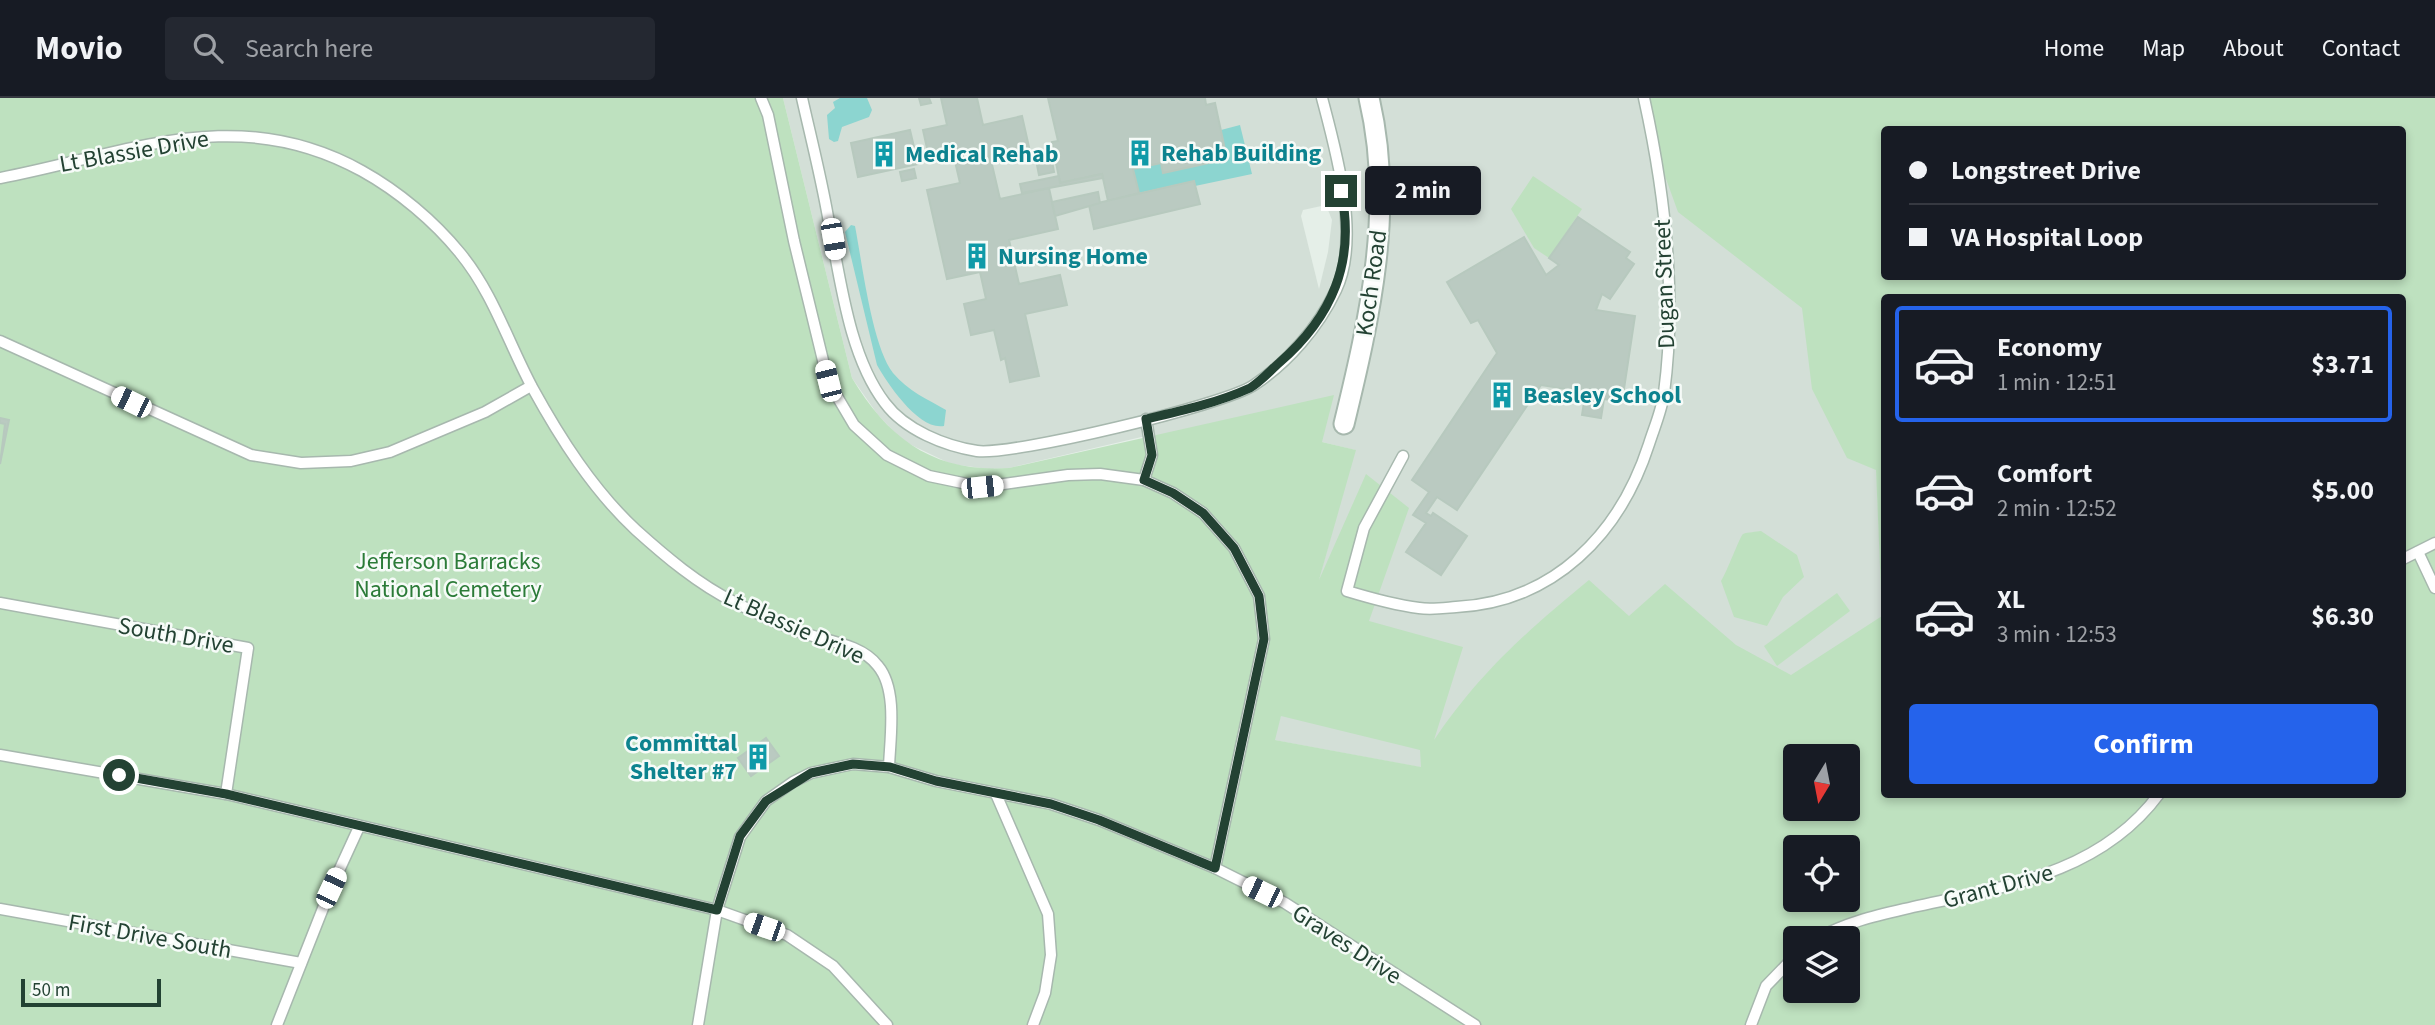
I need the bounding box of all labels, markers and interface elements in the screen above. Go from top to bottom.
search box [165,17,655,80]
text: Movio [35,25,123,72]
icon: search [189,29,227,67]
text: Search here [245,30,373,67]
text: Home [2044,31,2104,66]
text: Map [2142,31,2185,66]
text: About [2223,31,2284,66]
text: Contact [2322,31,2400,66]
street label: Lt Blassie Drive [57,121,212,182]
place label: Rehab Building [1161,136,1322,171]
place label: Medical Rehab [905,137,1058,172]
building icon: Rehab Building [1125,138,1155,168]
building icon: Medical Rehab [869,139,899,169]
text: Longstreet Drive [1951,152,2141,189]
callout: 2 min [1366,166,1481,216]
text: 2 min [1395,174,1451,207]
route end [1325,175,1357,207]
car [820,216,847,262]
street label: Dugan Street [1645,219,1684,349]
text: VA Hospital Loop [1951,219,2143,256]
street label: Koch Road [1347,228,1396,339]
place label: Nursing Home [998,239,1148,274]
building icon: Nursing Home [962,241,992,271]
text: Economy [1997,329,2102,366]
icon: car [1913,333,1976,396]
text: $3.71 [2311,346,2374,383]
car [813,358,844,404]
text: 1 min · 12:51 [1997,366,2117,399]
place label: Beasley School [1523,378,1681,413]
building icon: Beasley School [1487,380,1517,410]
car [108,383,155,421]
text: Comfort [1997,455,2092,492]
icon: car [1913,459,1976,522]
text: $5.00 [2311,472,2374,509]
car [961,474,1004,500]
text: 2 min · 12:52 [1997,492,2117,525]
park label: Jefferson Barracks National Cemetery [354,544,542,607]
street label: Lt Blassie Drive [718,580,870,673]
text: XL [1997,581,2025,618]
icon: car [1913,585,1976,648]
text: $6.30 [2311,598,2374,635]
street label: South Drive [115,608,237,663]
text: 3 min · 12:53 [1997,618,2117,651]
button: Confirm [1909,704,2378,784]
place label: Committal Shelter #7 [625,726,737,789]
building icon: Committal Shelter #7 [743,742,773,772]
north arrow [1783,744,1860,821]
map controls [1783,744,1860,1003]
route start [103,759,135,791]
button: locate [1783,835,1860,912]
street label: Grant Drive [1939,855,2057,918]
car [313,865,350,911]
car [1239,873,1286,911]
street label: Graves Drive [1285,896,1408,993]
street label: First Drive South [65,905,234,968]
car [741,910,788,944]
button: layers [1783,926,1860,1003]
scale bar [21,976,161,1008]
text: 50 m [32,977,70,1004]

